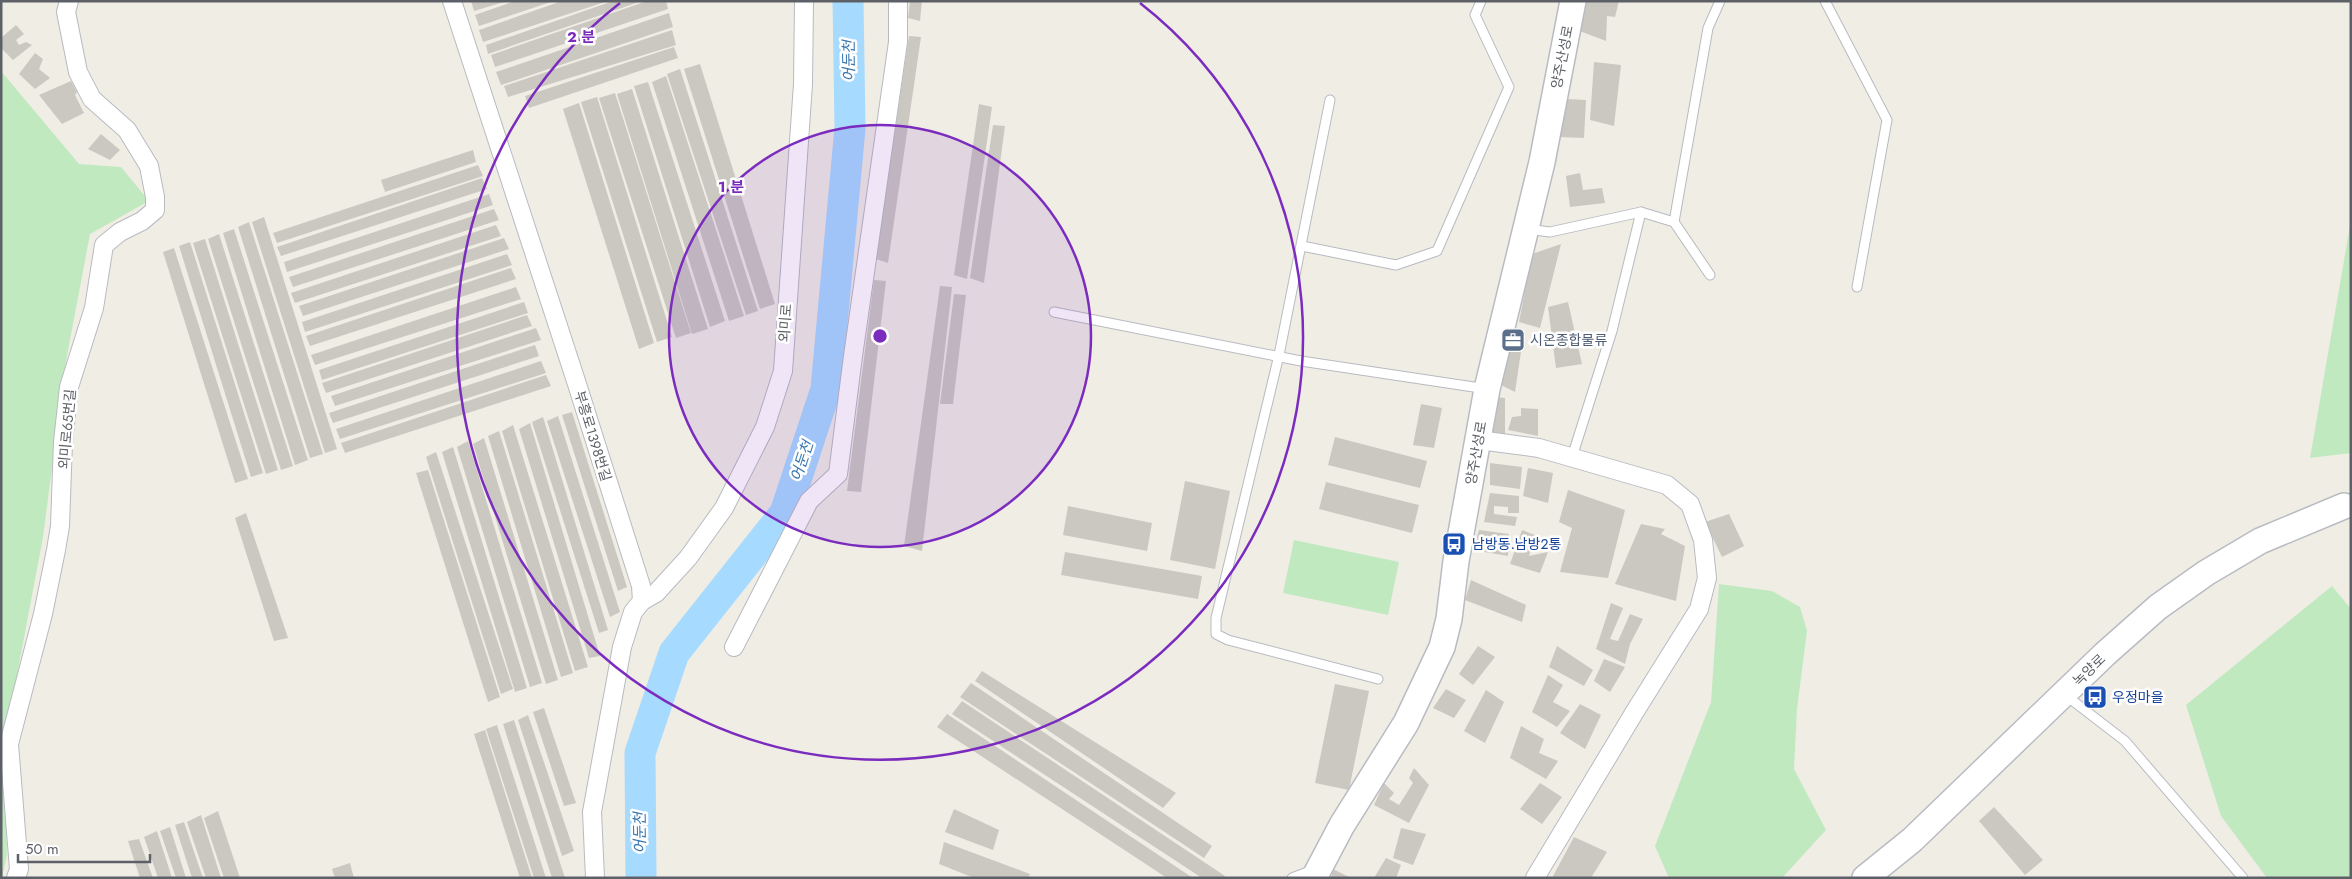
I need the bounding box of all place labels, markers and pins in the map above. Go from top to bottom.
centre of rings [871,327,889,345]
office icon: 시온종합물류 [1500,327,1526,353]
place label: 시온종합물류 [1530,330,1607,350]
bus stop icon: 남방동.남방2통 [1441,531,1467,557]
place label: 남방동.남방2통 [1472,534,1562,554]
bus stop icon: 우정마을 [2082,684,2108,710]
place label: 우정마을 [2112,687,2164,707]

